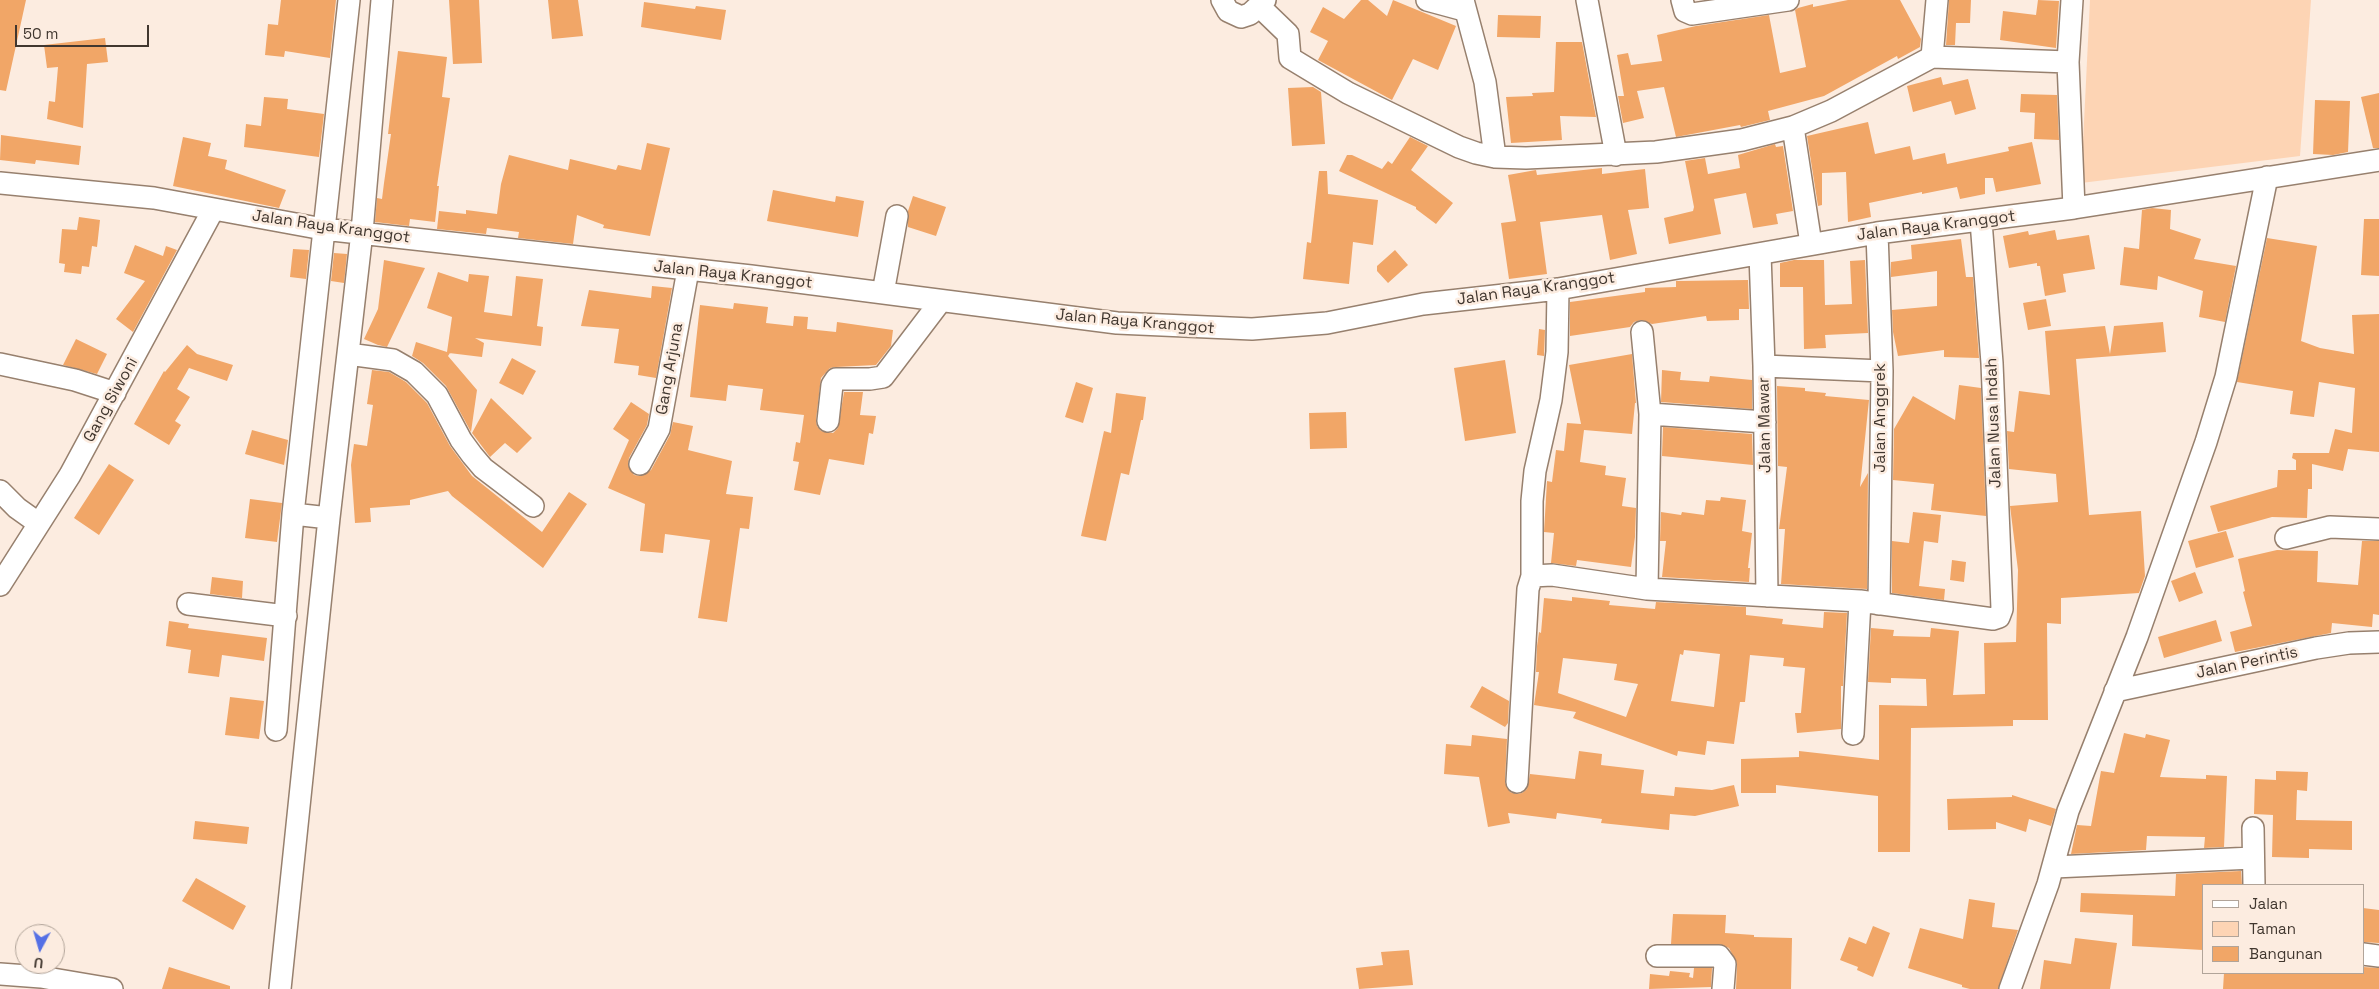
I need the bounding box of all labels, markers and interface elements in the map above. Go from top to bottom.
scale bar [18,15,151,47]
text: 50 m [23,24,58,43]
street label: Jalan Raya Kranggot [251,206,411,248]
street label: Jalan Raya Kranggot [1856,207,2016,245]
street label: Jalan Raya Kranggot [653,257,813,293]
street label: Jalan Raya Kranggot [1456,268,1616,310]
street label: Jalan Raya Kranggot [1055,305,1215,339]
street label: Gang Arjuna [652,322,688,416]
street label: Gang Siwoni [80,354,142,446]
street label: Jalan Nusa Indah [1982,357,2006,489]
street label: Jalan Anggrek [1871,363,1891,473]
street label: Jalan Mawar [1755,377,1775,473]
street label: Jalan Perintis [2194,643,2300,683]
legend [2202,884,2364,974]
text: Jalan [2249,894,2288,913]
text: Taman [2249,919,2296,938]
north arrow [15,924,65,974]
text: Bangunan [2249,944,2323,963]
text: U [33,953,44,972]

